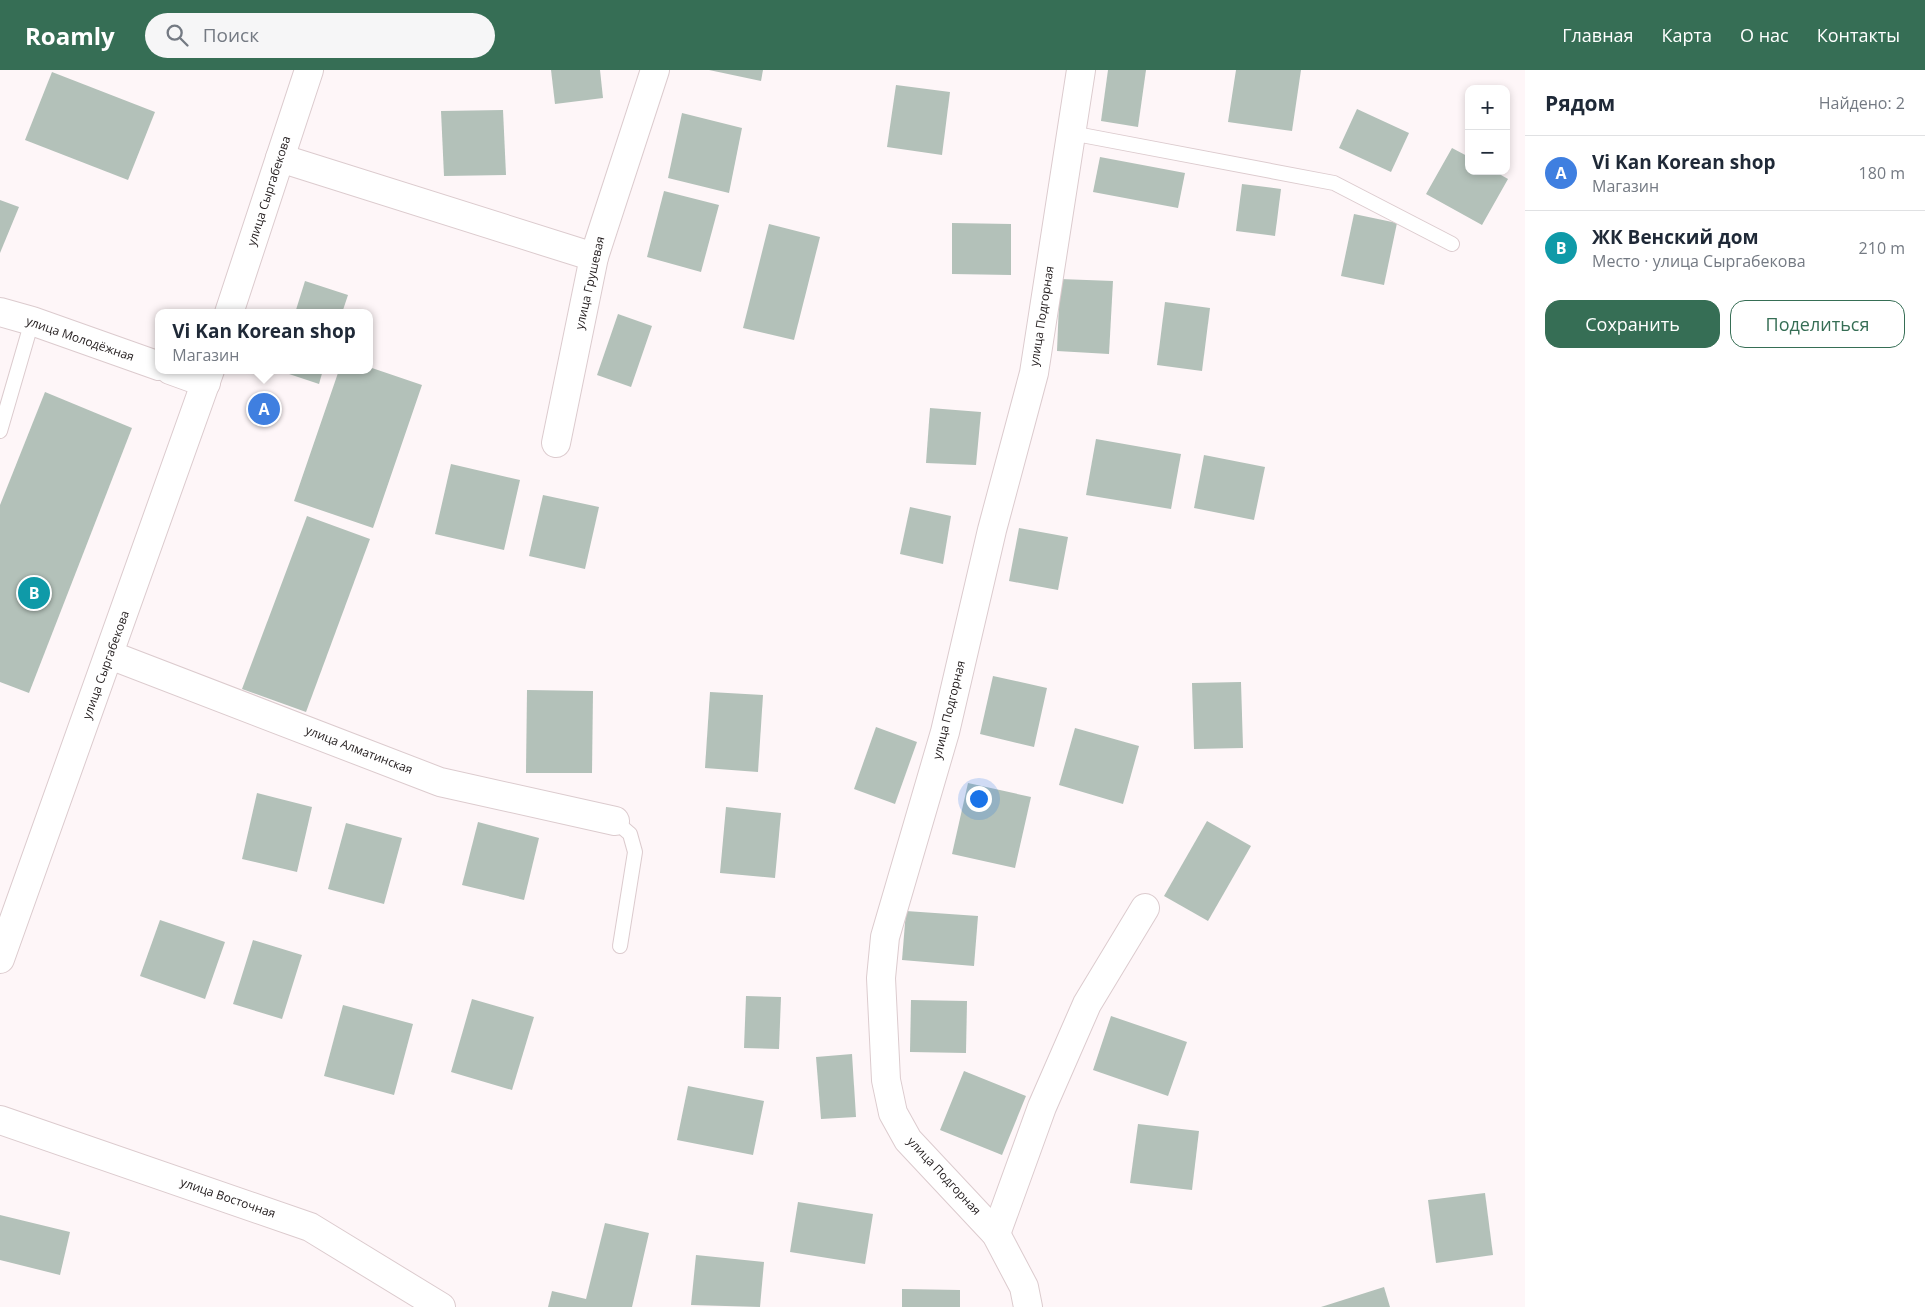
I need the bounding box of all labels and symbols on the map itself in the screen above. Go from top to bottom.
street label: улица Сыргабекова [243,134,294,248]
street label: улица Грушевая [571,235,608,331]
street label: улица Подгорная [1025,265,1058,367]
street label: улица Молодёжная [24,312,136,365]
pin: A [248,390,280,428]
pin: B [18,574,50,612]
street label: улица Сыргабекова [78,608,133,722]
street label: улица Подгорная [928,659,969,761]
street label: улица Алматинская [303,721,415,778]
your location [966,786,992,812]
street label: улица Подгорная [904,1133,985,1218]
street label: улица Восточная [178,1173,278,1222]

